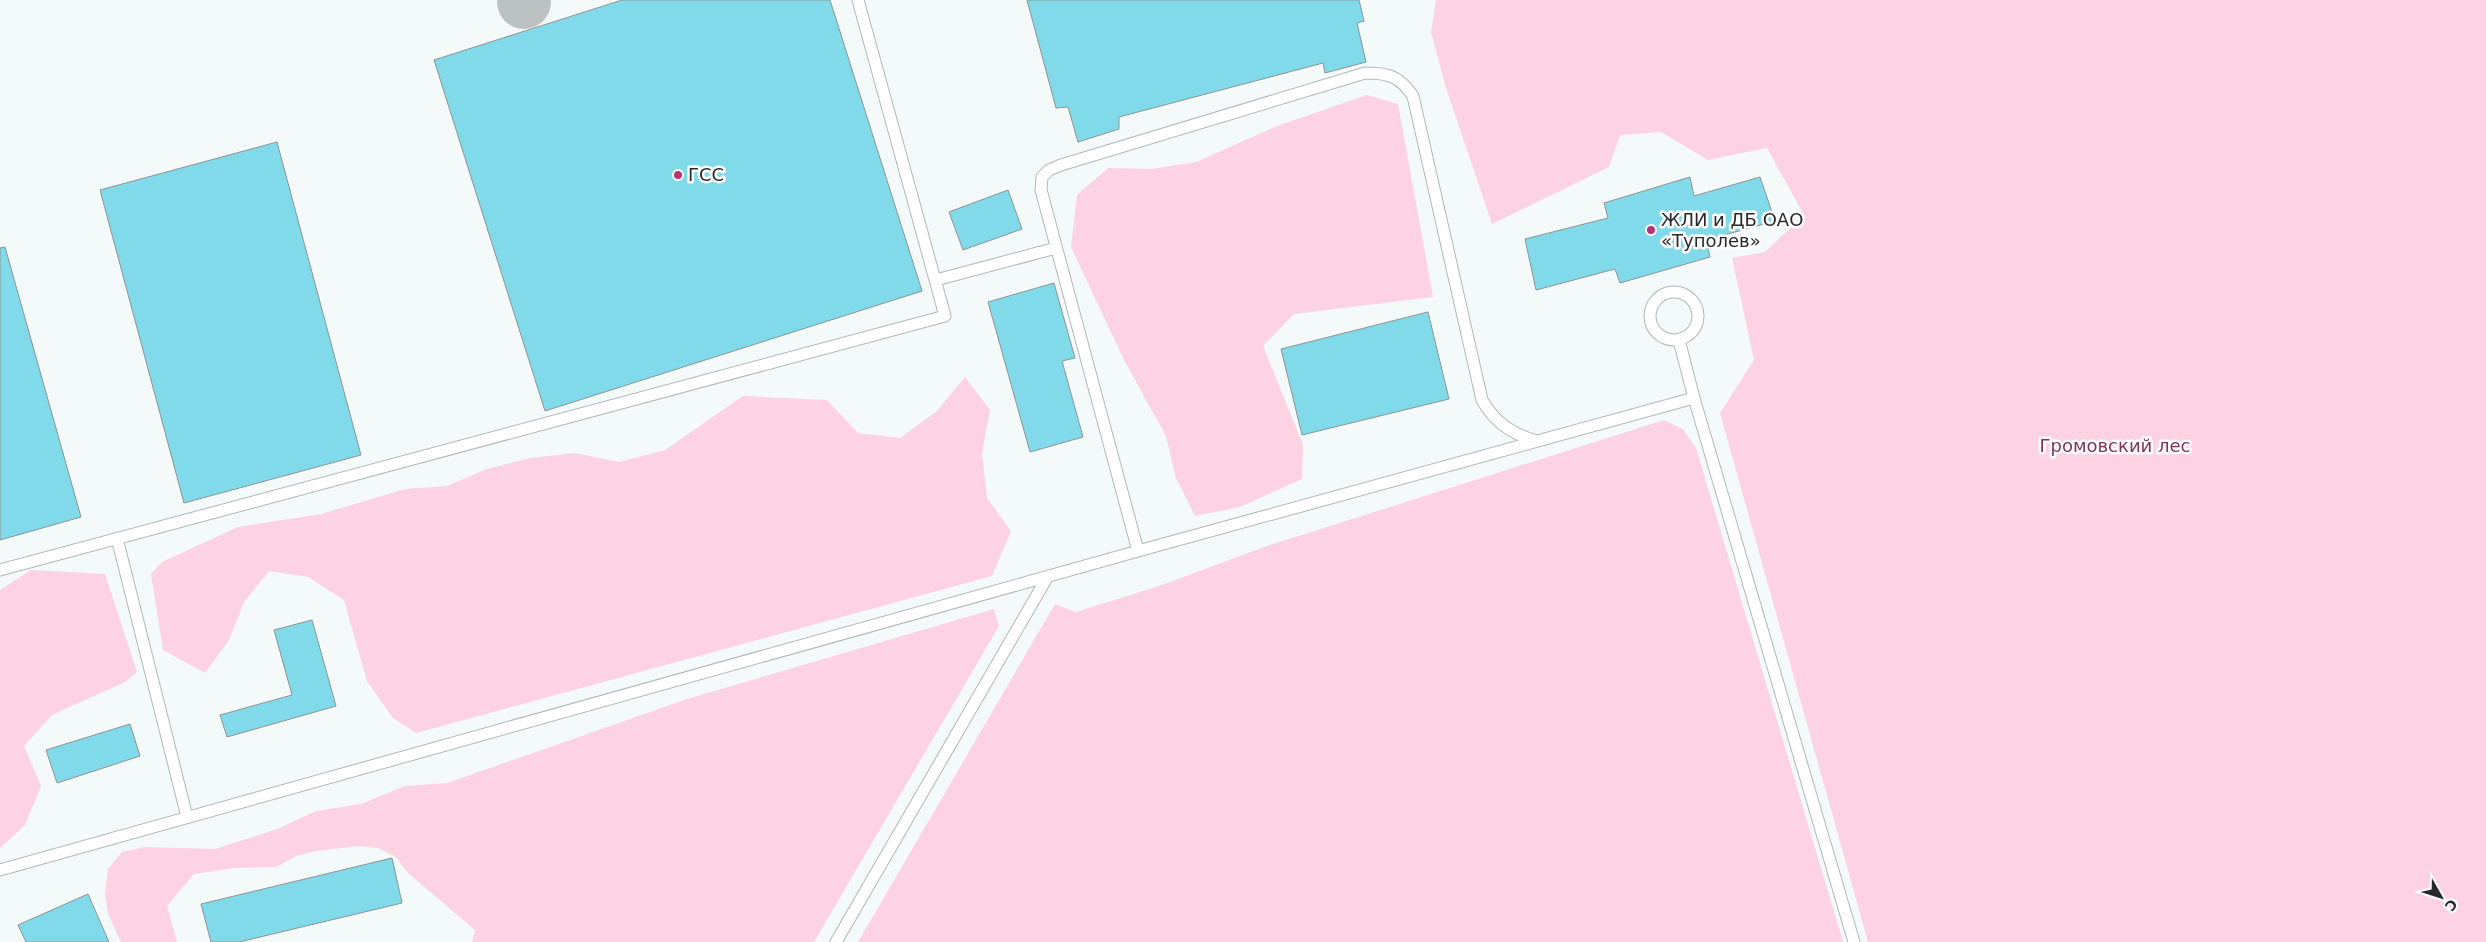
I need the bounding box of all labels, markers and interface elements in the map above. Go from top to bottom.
place label: ГСС [688,164,724,185]
marker: ГСС [672,169,684,181]
place label: ЖЛИ и ДБ ОАО «Туполев» [1661,209,1803,251]
marker: ЖЛИ и ДБ ОАО «Туполев» [1645,224,1657,236]
park label: Громовский лес [2040,435,2190,456]
north arrow [2416,872,2466,922]
text: С [2442,896,2461,914]

